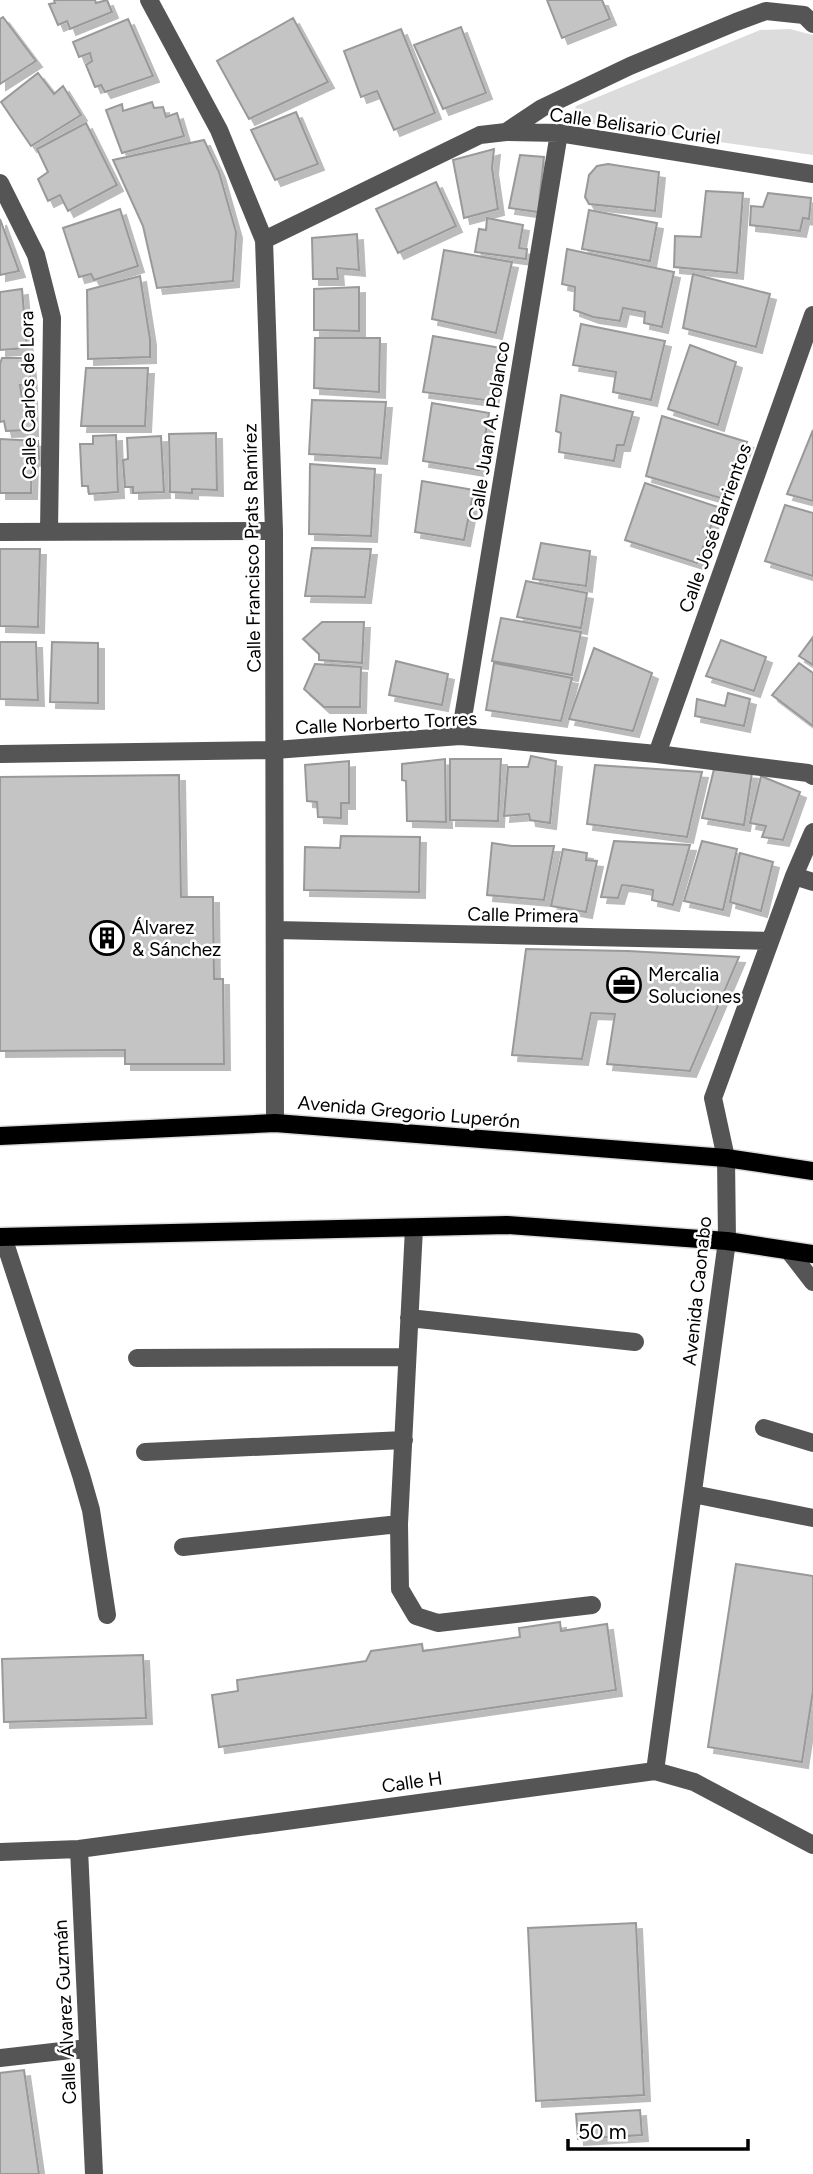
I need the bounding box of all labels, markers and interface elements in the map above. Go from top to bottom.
street label: Calle Belisario Curiel [548,103,722,149]
street label: Calle Carlos de Lora [15,311,41,479]
street label: Calle Juan A. Polanco [463,340,515,522]
street label: Calle Francisco Prats Ramírez [238,423,266,673]
street label: Calle José Barrientos [674,440,756,616]
street label: Calle Norberto Torres [294,707,478,739]
street label: Calle Primera [467,903,579,927]
place label: Álvarez & Sánchez [132,916,221,961]
building icon: Álvarez & Sánchez [88,919,126,957]
place label: Mercalia Soluciones [648,963,741,1008]
office icon: Mercalia Soluciones [605,966,643,1004]
street label: Avenida Gregorio Luperón [297,1091,521,1133]
street label: Avenida Caonabo [678,1215,716,1367]
street label: Calle H [380,1766,444,1798]
street label: Calle Álvarez Guzmán [49,1919,81,2105]
scale bar [568,2108,748,2152]
text: 50 m [578,2119,627,2144]

